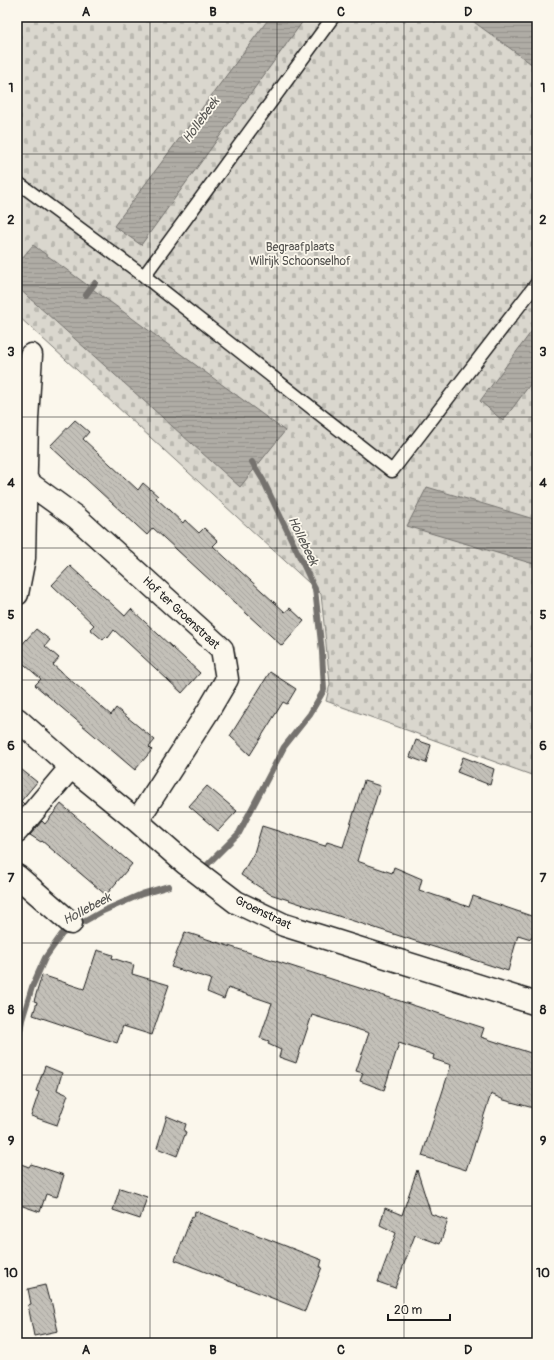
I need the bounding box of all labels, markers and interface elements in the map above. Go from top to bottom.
text: A [82,4,91,20]
text: B [209,4,217,20]
text: C [337,4,345,20]
text: D [464,4,472,20]
text: 1 [8,80,14,96]
text: 1 [540,80,546,96]
water label: Hollebeek [179,93,224,146]
text: 2 [7,212,15,228]
text: 2 [539,212,547,228]
park label: Begraafplaats Wilrijk Schoonselhof [249,240,351,269]
text: 3 [7,344,15,360]
text: 3 [539,344,547,360]
text: 4 [7,475,15,491]
text: 4 [539,475,547,491]
water label: Hollebeek [284,514,322,569]
street label: Hof ter Groenstraat [139,573,223,653]
text: 5 [7,607,15,623]
text: 5 [539,607,547,623]
text: 6 [7,738,15,754]
text: 6 [539,738,547,754]
text: 7 [8,870,15,886]
text: 7 [540,870,547,886]
water label: Hollebeek [60,889,115,928]
street label: Groenstraat [232,893,294,933]
text: 8 [8,1002,15,1018]
text: 8 [540,1002,547,1018]
text: 9 [8,1133,15,1149]
text: 9 [540,1133,547,1149]
text: 10 [4,1265,18,1281]
text: 10 [536,1265,550,1281]
scale bar [388,1296,450,1322]
text: 20 m [394,1303,423,1318]
text: A [82,1342,91,1358]
text: B [209,1342,217,1358]
text: C [337,1342,345,1358]
text: D [464,1342,472,1358]

